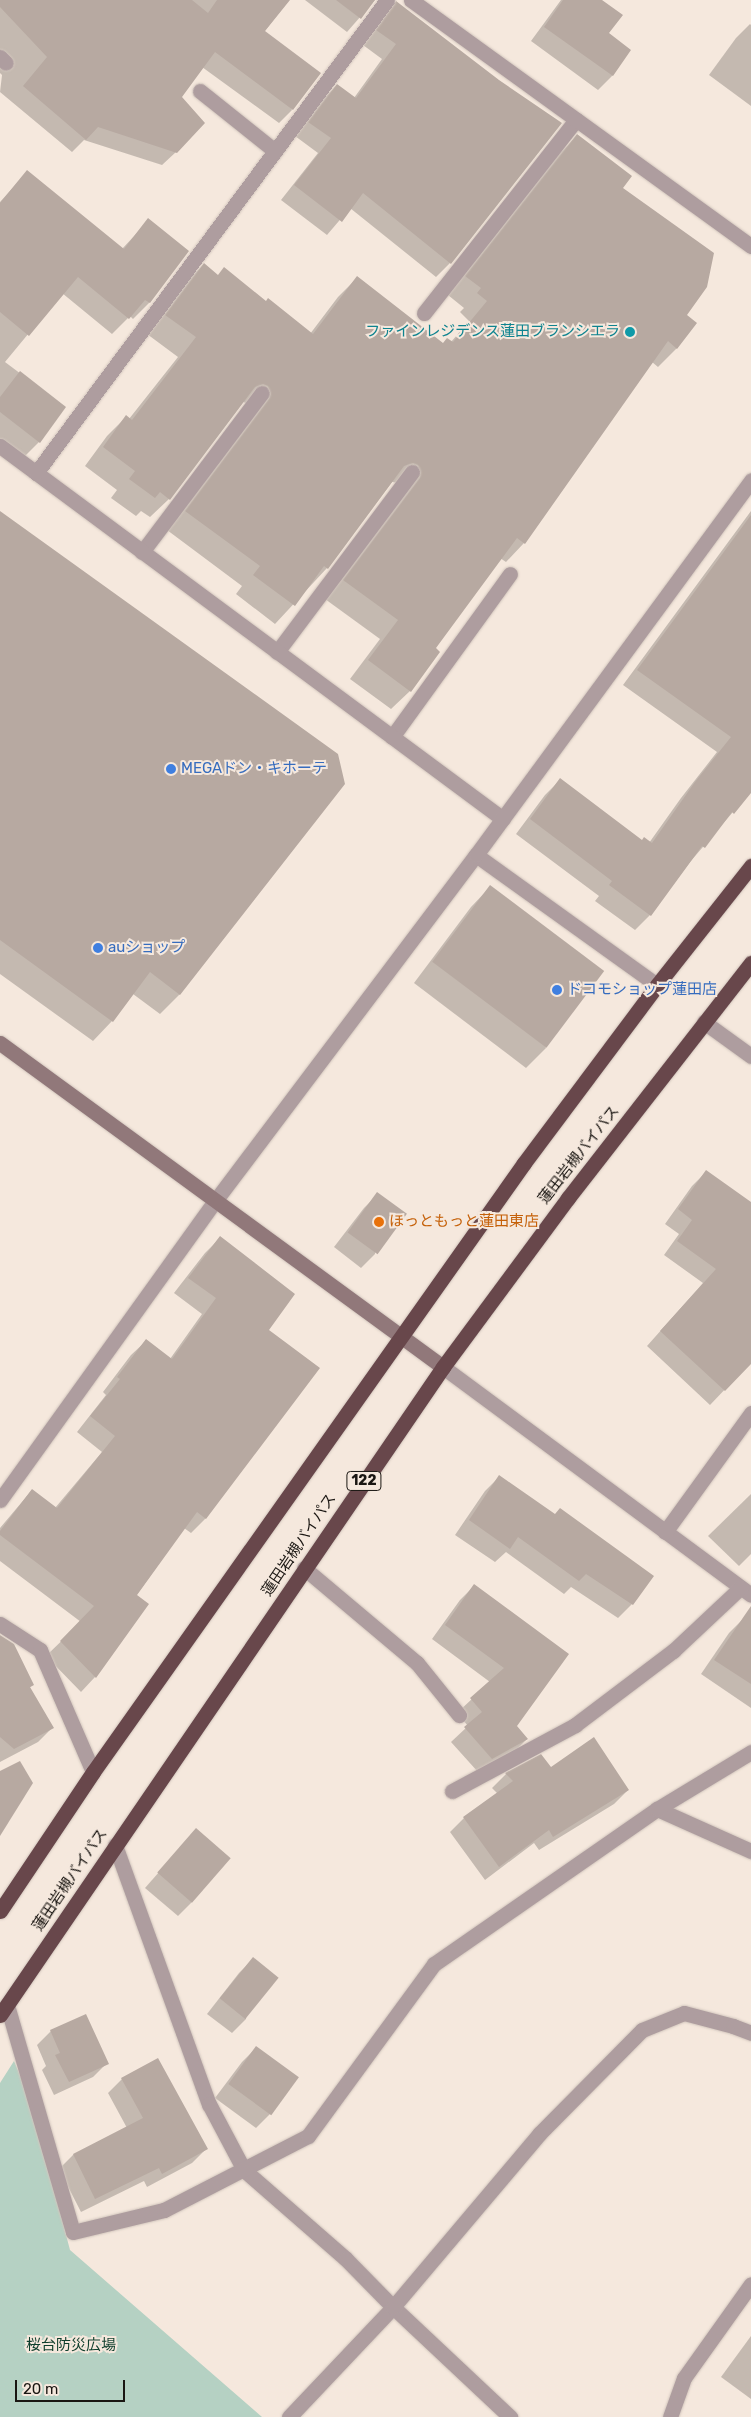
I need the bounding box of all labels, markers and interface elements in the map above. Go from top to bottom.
place label: ファインレジデンス蓮田ブランシエラ [365,323,620,341]
marker: ファインレジデンス蓮田ブランシエラ [624,326,636,338]
place label: MEGAドン・キホーテ [181,760,327,778]
marker: MEGAドン・キホーテ [165,763,177,775]
place label: auショップ [108,939,185,957]
marker: auショップ [92,942,104,954]
place label: ドコモショップ蓮田店 [567,981,717,999]
marker: ドコモショップ蓮田店 [551,984,563,996]
street label: 蓮田岩槻バイパス [535,1102,623,1208]
place label: ほっともっと蓮田東店 [389,1213,539,1231]
marker: ほっともっと蓮田東店 [373,1216,385,1228]
road number: 122 [345,1470,383,1492]
street label: 蓮田岩槻バイパス [258,1490,340,1600]
street label: 蓮田岩槻バイパス [29,1825,111,1935]
park label: 桜台防災広場 [26,2337,116,2355]
scale bar [18,2370,128,2402]
text: 20 m [23,2380,58,2398]

